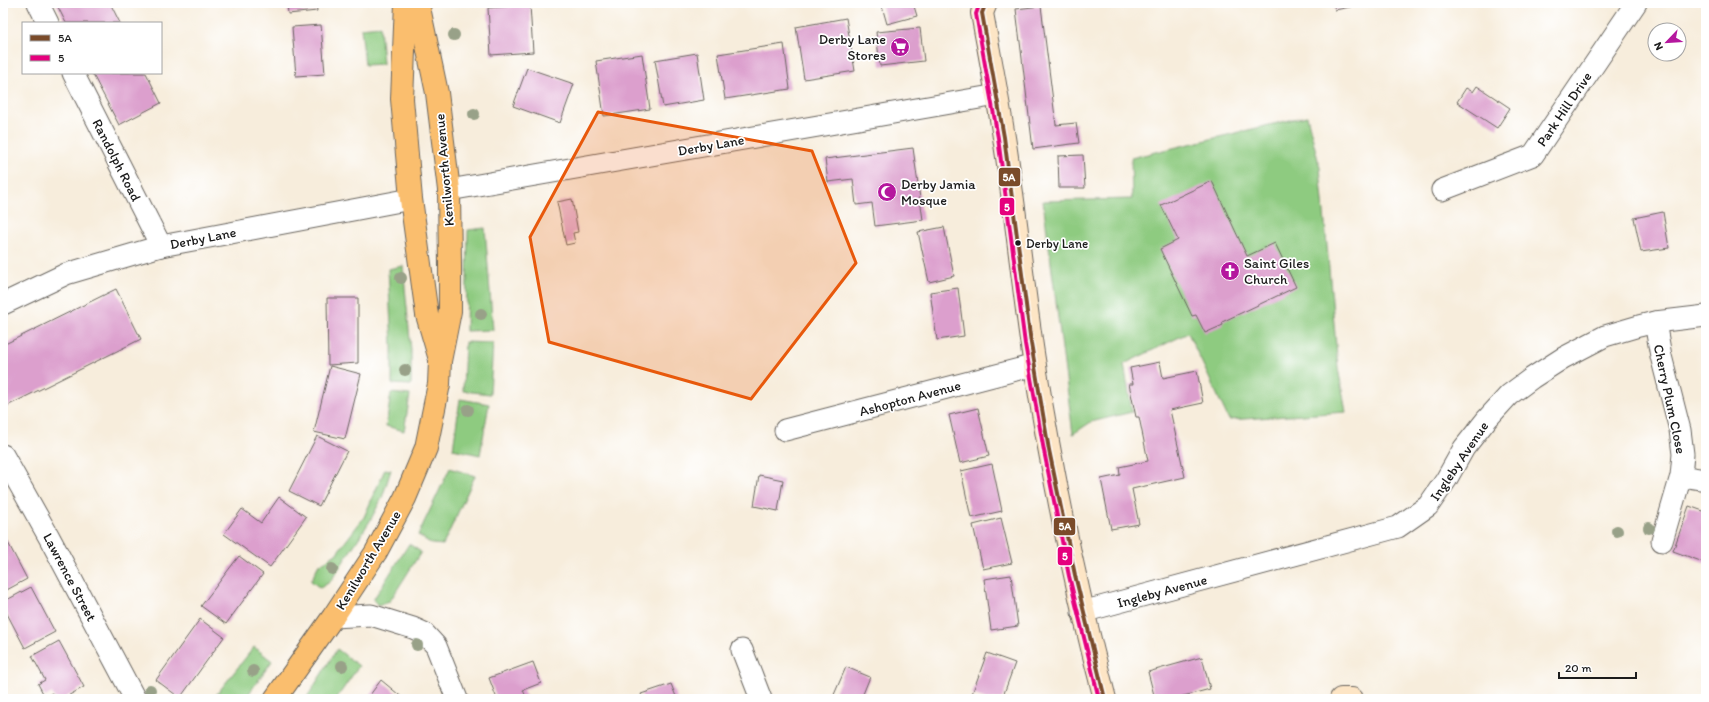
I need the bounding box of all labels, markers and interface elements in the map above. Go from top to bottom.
legend [22,22,162,74]
north arrow [1647,22,1687,62]
text: 5A [58,31,72,45]
place label: Derby Lane Stores [819,31,886,64]
supermarket icon: Derby Lane Stores [889,36,911,58]
text: N [1651,40,1666,52]
text: 5 [58,51,64,65]
street label: Park Hill Drive [1533,69,1596,150]
street label: Kenilworth Avenue [431,113,458,227]
street label: Randolph Road [88,116,145,205]
street label: Derby Lane [677,131,746,160]
line badge: 5A [998,167,1021,187]
text: 5A [1003,171,1016,184]
place label: Derby Jamia Mosque [901,176,976,209]
mosque icon: Derby Jamia Mosque [876,181,898,203]
line badge: 5 [999,197,1015,216]
text: 5 [1004,201,1010,214]
street label: Derby Lane [169,224,238,253]
place label: Derby Lane [1026,236,1088,251]
marker: Derby Lane [1013,238,1023,248]
place label: Saint Giles Church [1244,255,1309,288]
church icon: Saint Giles Church [1219,260,1241,282]
street label: Cherry Plum Close [1650,343,1689,456]
street label: Ashopton Avenue [858,377,963,420]
street label: Ingleby Avenue [1427,418,1492,504]
street label: Kenilworth Avenue [332,507,405,613]
line badge: 5A [1053,517,1076,536]
text: 5A [1059,520,1072,533]
street label: Lawrence Street [39,530,100,624]
line badge: 5 [1057,546,1073,566]
text: 5 [1062,550,1068,563]
street label: Ingleby Avenue [1115,571,1209,612]
scale bar [1559,654,1636,680]
text: 20 m [1565,661,1592,675]

